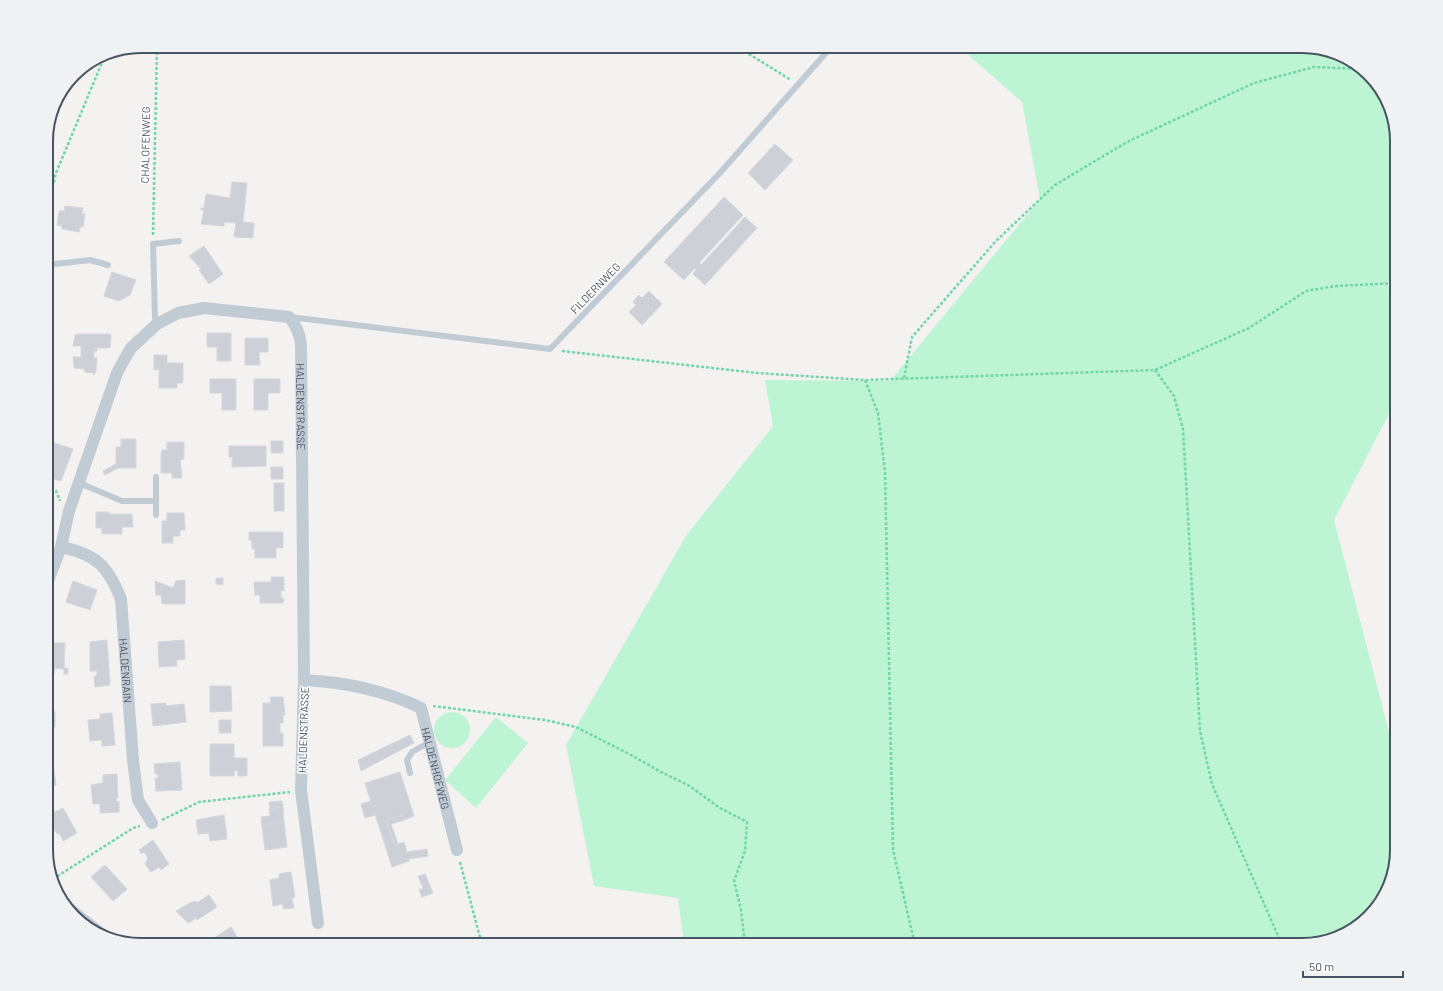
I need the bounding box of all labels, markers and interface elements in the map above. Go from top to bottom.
street label: CHALOFENWEG [138,106,152,184]
street label: FILDERNWEG [567,260,623,316]
street label: HALDENSTRASSE [295,363,308,450]
street label: HALDENRAIN [117,638,135,704]
street label: HALDENSTRASSE [295,686,311,773]
street label: HALDENHOFWEG [420,726,453,811]
scale bar [1303,953,1403,979]
text: 50 m [1309,959,1334,973]

